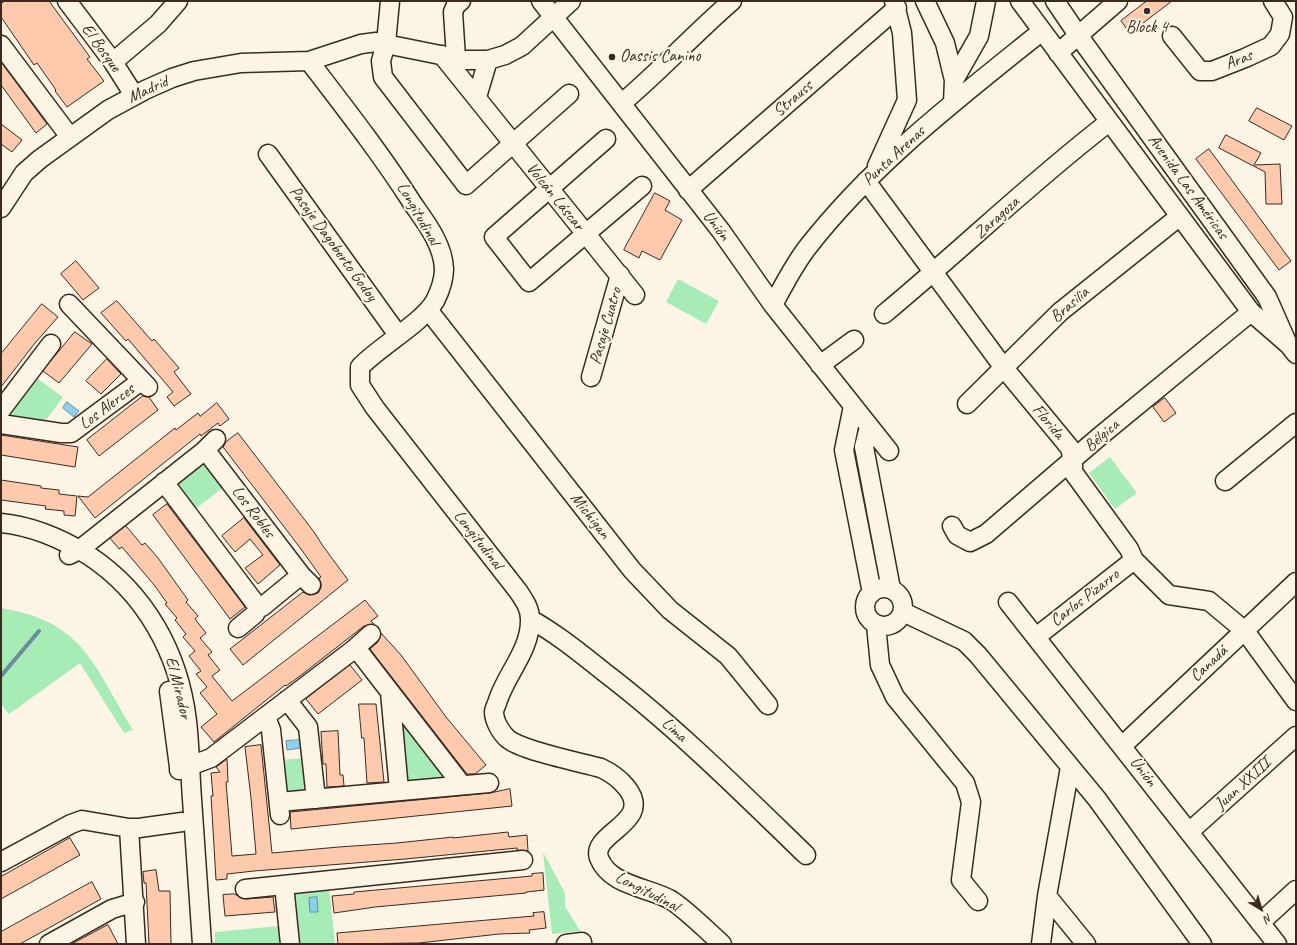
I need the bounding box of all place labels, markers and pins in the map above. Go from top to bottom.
marker: Block 4 [1142,6,1152,16]
place label: Block 4 [1126,18,1168,38]
place label: Oassis Canino [620,47,700,67]
marker: Oassis Canino [607,52,617,62]

